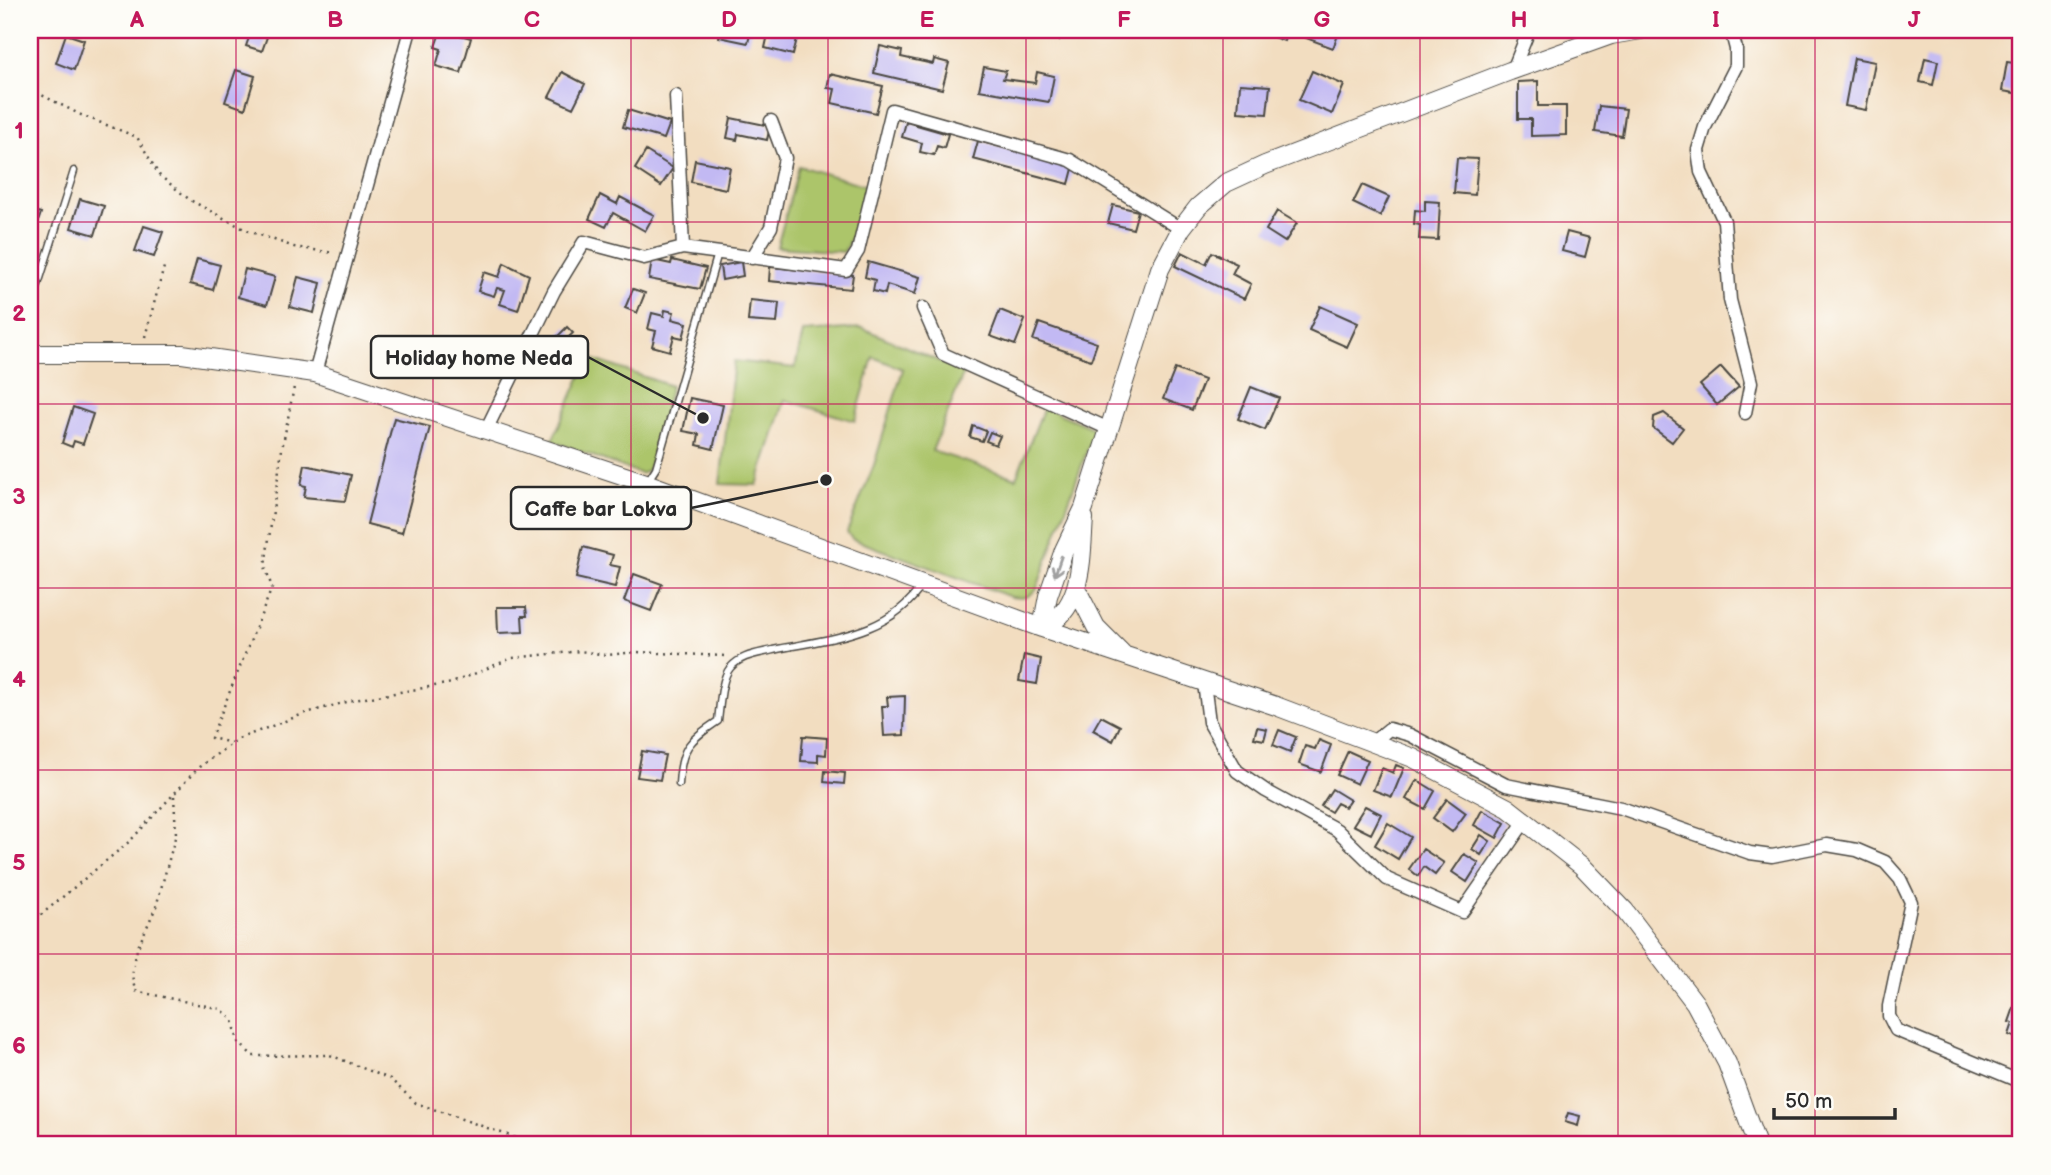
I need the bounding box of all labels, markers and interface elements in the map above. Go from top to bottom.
text: A [129,6,145,34]
text: B [327,6,343,34]
text: C [524,6,540,34]
text: D [721,6,737,34]
text: E [920,6,935,34]
text: F [1117,6,1131,34]
text: G [1314,6,1331,34]
text: H [1510,6,1528,34]
text: I [1712,6,1720,34]
text: J [1908,6,1921,34]
text: 1 [14,117,24,145]
text: 2 [12,300,26,328]
callout: Holiday home Neda [371,336,588,378]
text: Holiday home Neda [385,346,573,371]
text: 3 [12,483,26,511]
callout: Caffe bar Lokva [511,487,691,529]
text: Caffe bar Lokva [525,497,677,522]
one-way arrow [1051,555,1063,577]
text: 4 [12,666,26,694]
text: 5 [12,849,26,877]
text: 6 [12,1032,26,1060]
scale bar [1774,1077,1895,1121]
text: 50 m [1785,1089,1832,1114]

